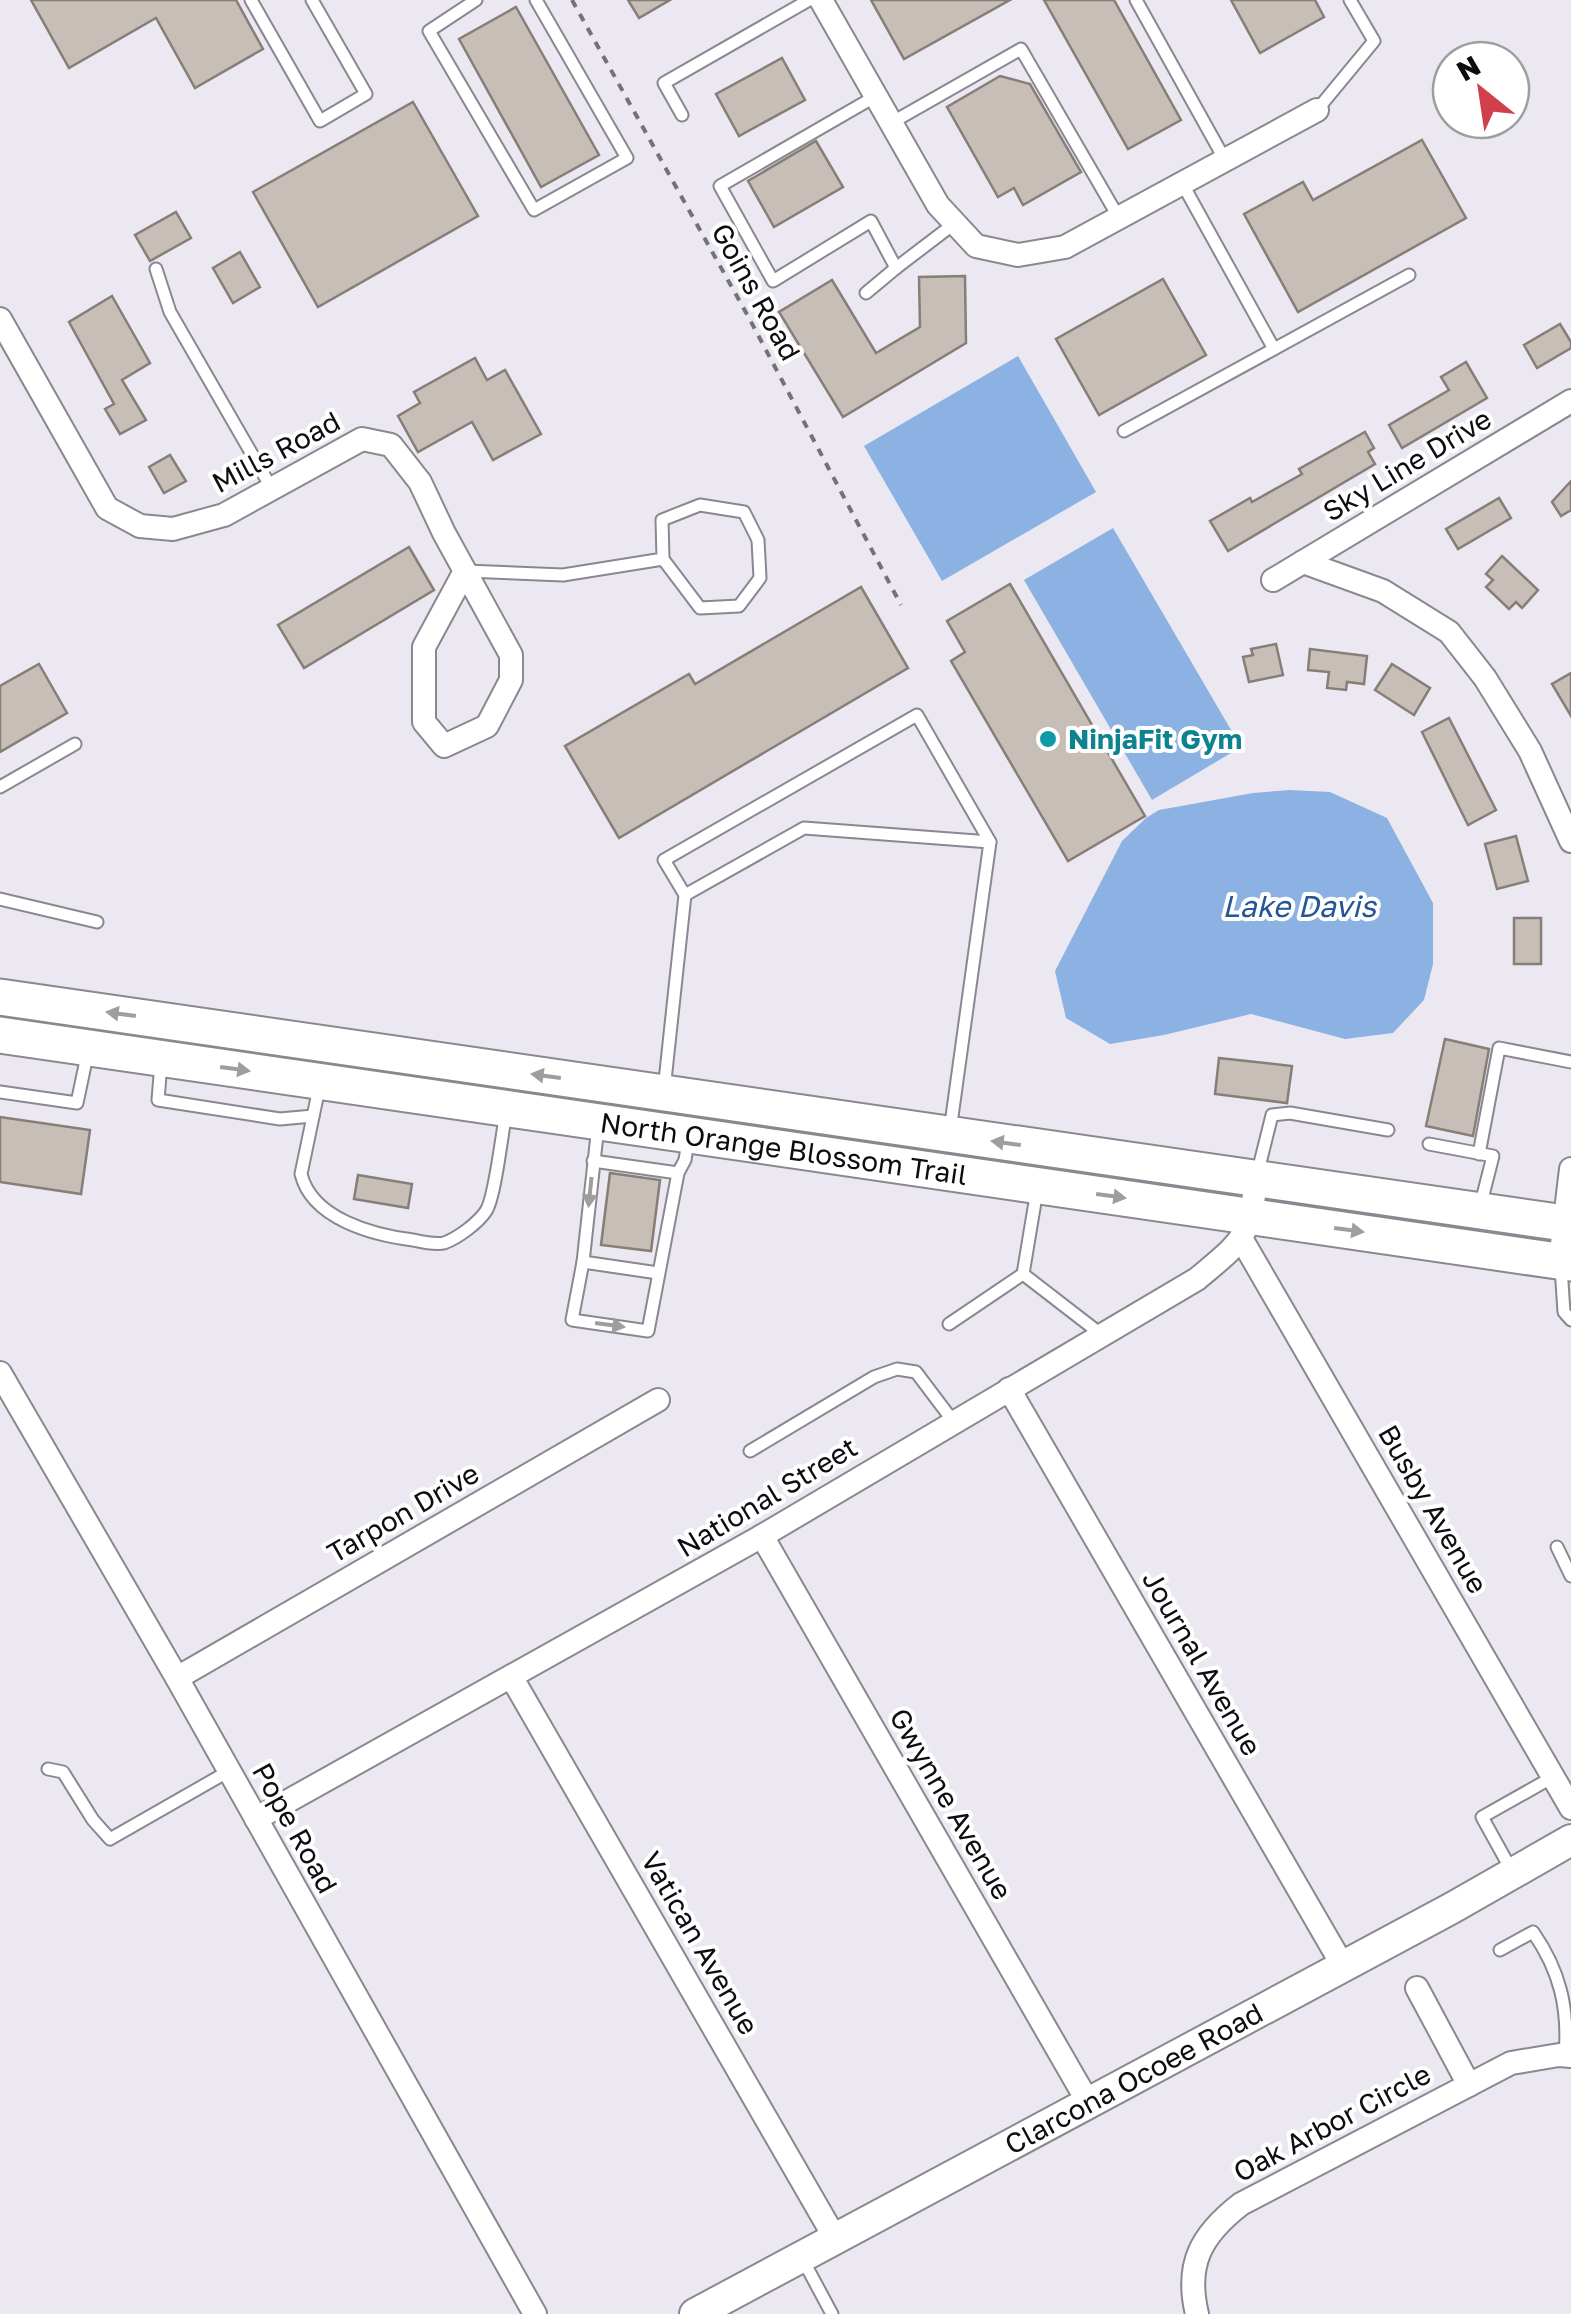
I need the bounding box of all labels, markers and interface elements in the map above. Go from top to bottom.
north arrow [1431,40,1531,140]
text: N [1451,48,1486,88]
street label: Goins Road [705,217,808,366]
street label: Sky Line Drive [1317,401,1497,528]
street label: Mills Road [206,404,345,499]
place label: NinjaFit Gym [1068,722,1242,755]
marker: NinjaFit Gym [1037,728,1059,750]
water label: Lake Davis [1222,888,1377,924]
one-way arrow [104,1006,136,1022]
one-way arrow [220,1062,251,1078]
one-way arrow [530,1068,561,1084]
street label: North Orange Blossom Trail [598,1105,969,1191]
one-way arrow [990,1134,1022,1150]
one-way arrow [582,1176,598,1208]
one-way arrow [1096,1188,1127,1204]
one-way arrow [1334,1223,1365,1239]
one-way arrow [595,1318,626,1334]
street label: Busby Avenue [1372,1419,1495,1599]
street label: National Street [671,1430,863,1563]
street label: Tarpon Drive [321,1456,484,1569]
street label: Journal Avenue [1136,1564,1269,1761]
street label: Gwynne Avenue [883,1702,1020,1905]
street label: Pope Road [246,1757,345,1899]
street label: Vatican Avenue [635,1846,766,2040]
street label: Clarcona Ocoee Road [999,1996,1268,2161]
street label: Oak Arbor Circle [1228,2057,1436,2188]

